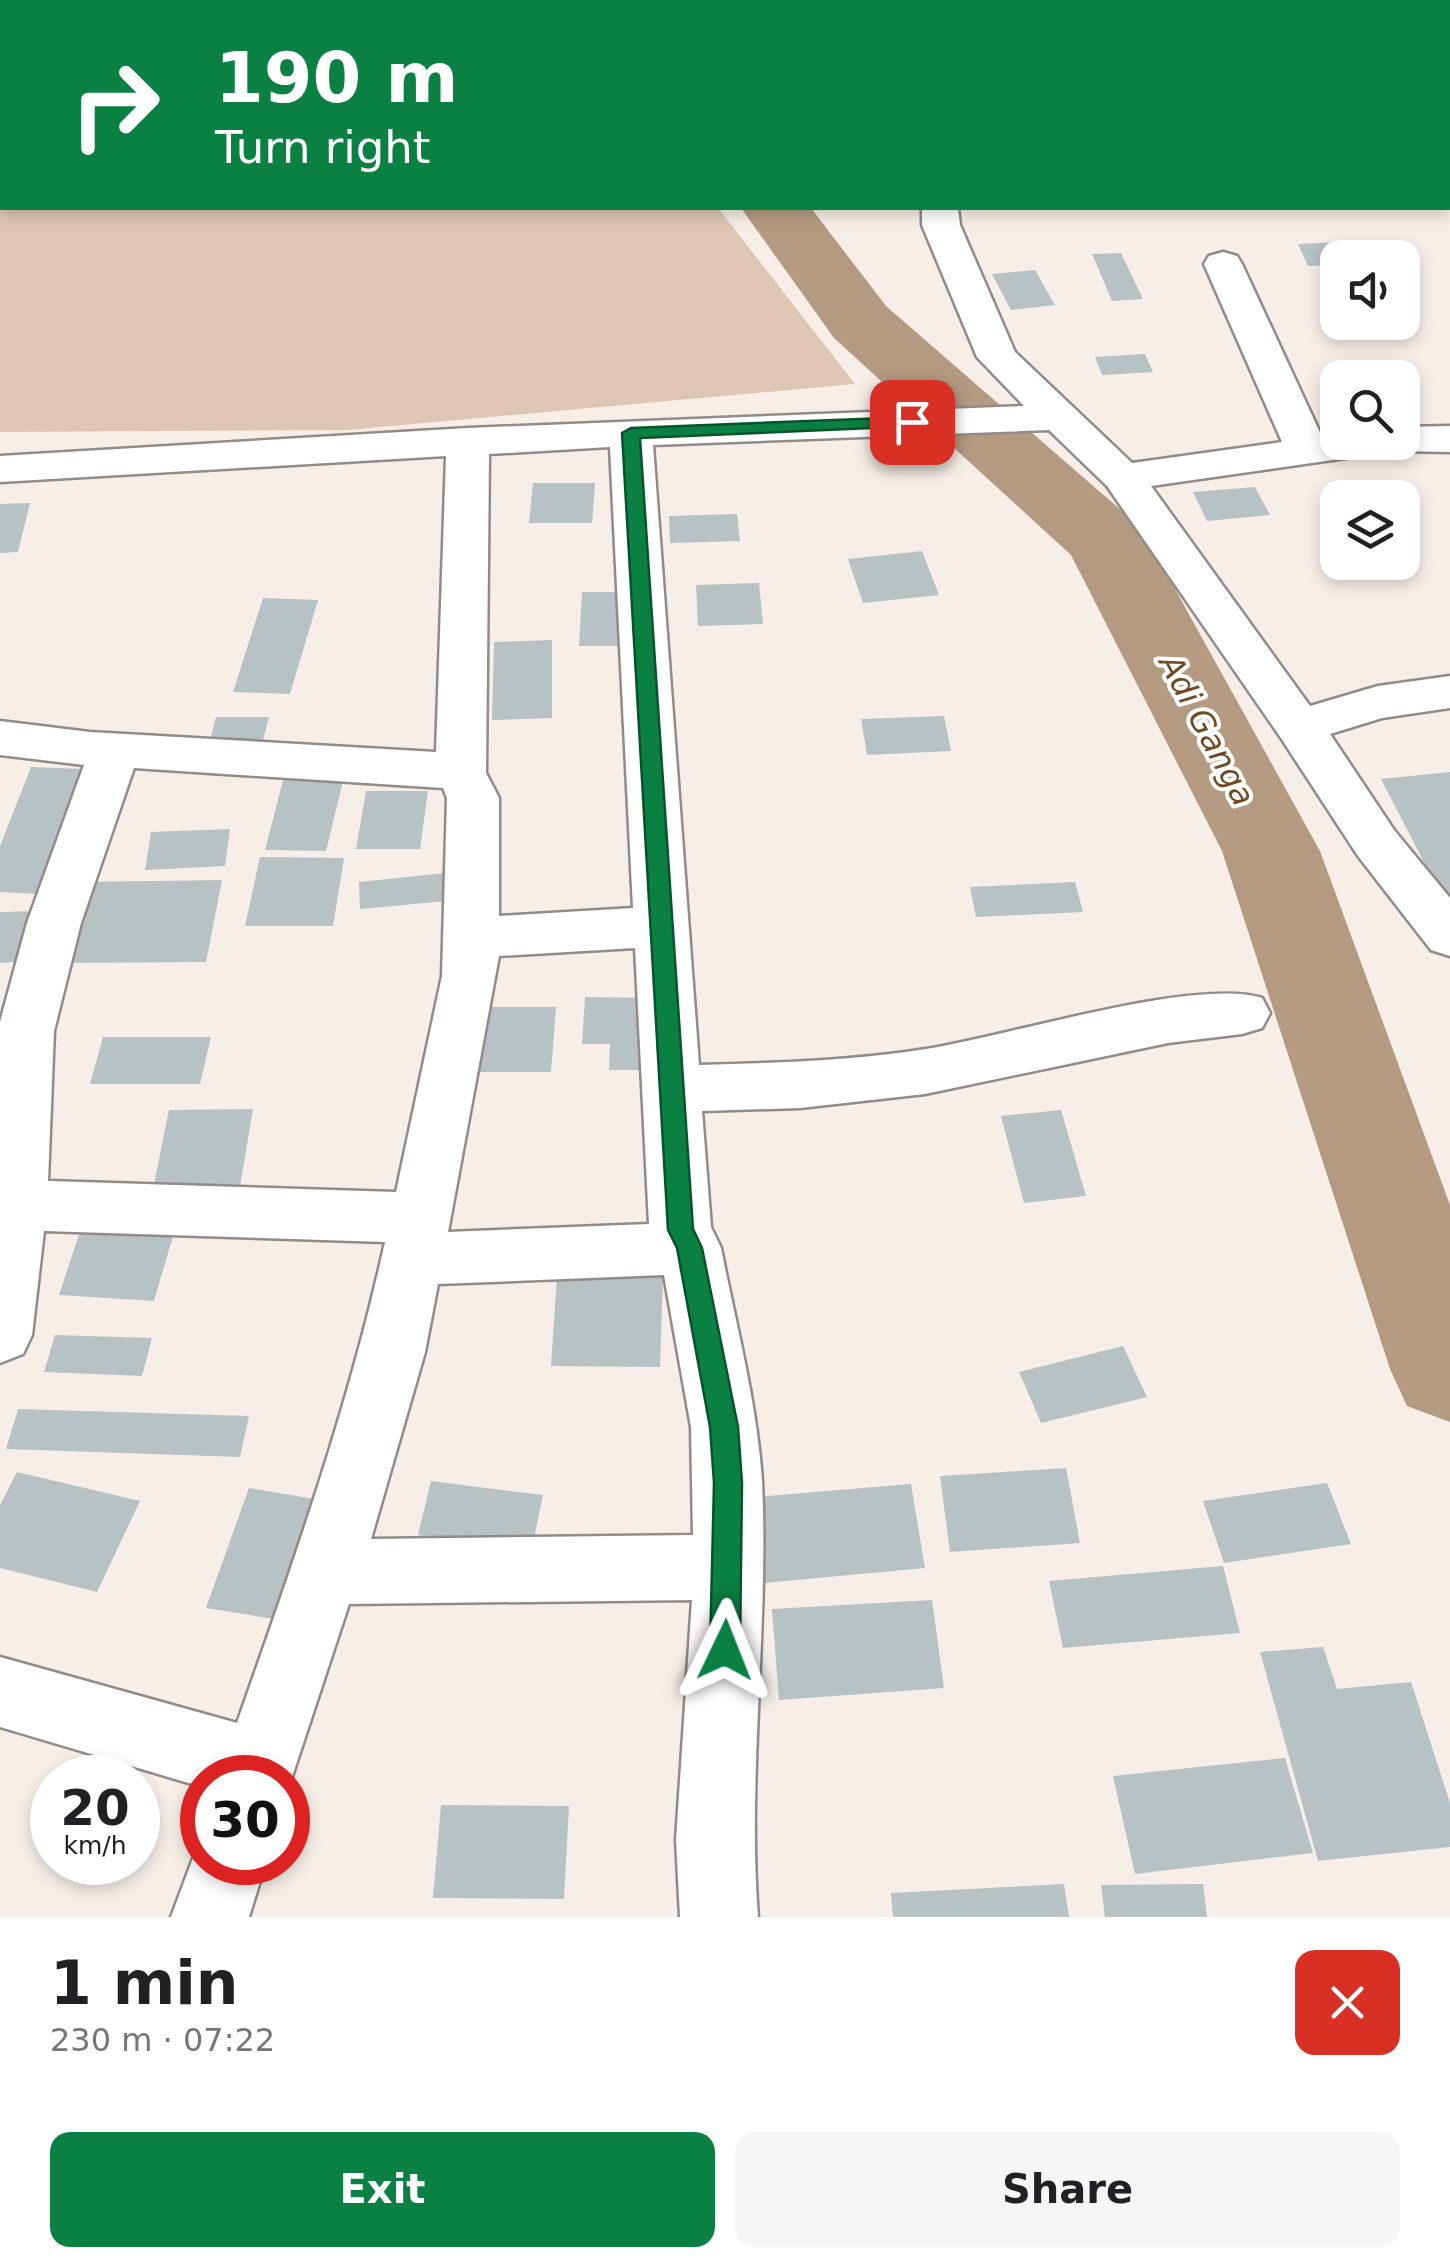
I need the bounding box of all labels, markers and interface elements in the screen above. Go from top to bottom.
text: 190 m [215,37,458,119]
icon: right [50,40,180,170]
text: Turn right [215,121,430,174]
map controls [1320,240,1420,580]
button: sound [1320,240,1420,340]
button: search [1320,360,1420,460]
pin [870,380,955,465]
icon: arrive [885,395,940,450]
button: layers [1320,480,1420,580]
water label: Adi Ganga [1150,646,1263,812]
position arrow [673,1598,777,1702]
speed limit sign: 30 [180,1755,310,1885]
text: 20 [60,1779,130,1837]
text: km/h [63,1831,127,1860]
text: 1 min [50,1948,238,2018]
button: close [1295,1950,1400,2055]
text: 230 m · 07:22 [50,2021,275,2059]
button: Exit [50,2132,715,2247]
button: Share [735,2132,1400,2247]

